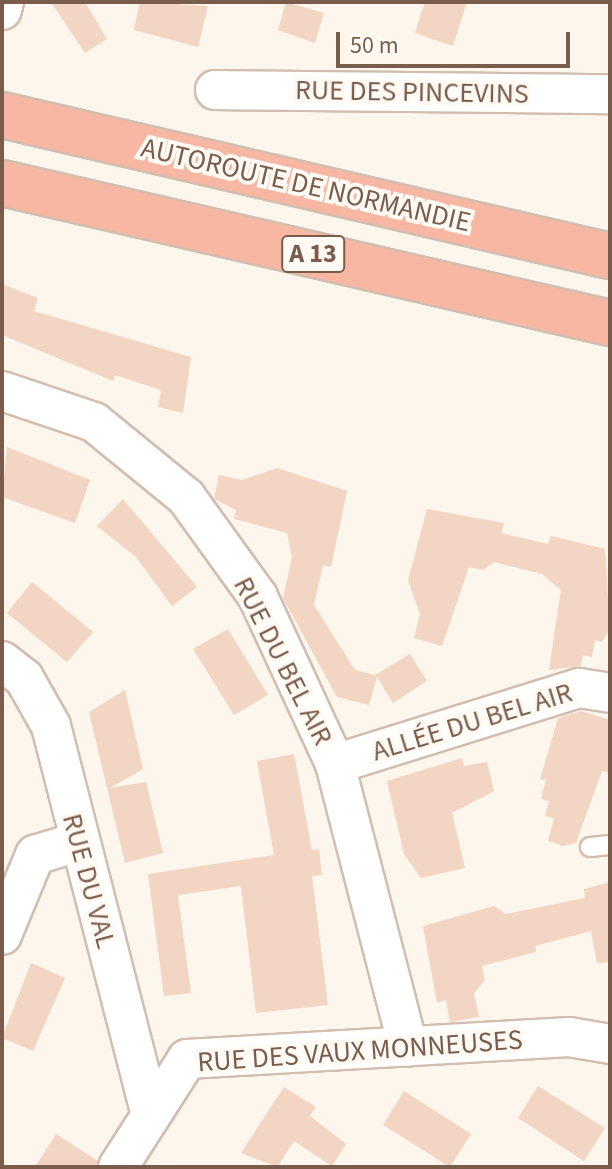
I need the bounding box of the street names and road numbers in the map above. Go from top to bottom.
street label: RUE DES PINCEVINS [295,73,529,111]
street label: AUTOROUTE DE NORMANDIE [138,131,474,239]
road number: A 13 [281,232,345,276]
street label: RUE DU BEL AIR [226,571,340,751]
street label: ALLÉE DU BEL AIR [368,676,576,768]
street label: RUE DU VAL [55,810,123,952]
street label: RUE DES VAUX MONNEUSES [196,1023,524,1079]

